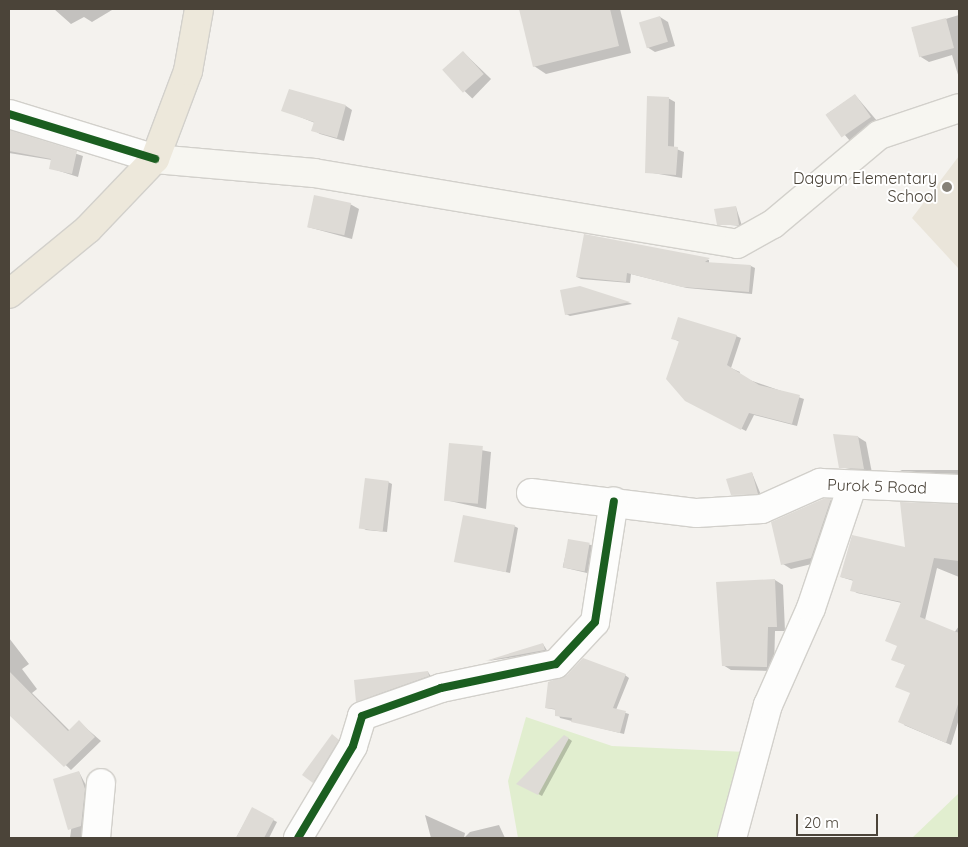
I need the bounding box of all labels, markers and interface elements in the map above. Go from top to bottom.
place label: Dagum Elementary School [793,168,937,206]
marker: Dagum Elementary School [941,181,953,193]
street label: Purok 5 Road [827,475,927,497]
scale bar [798,804,880,836]
text: 20 m [804,813,839,832]

